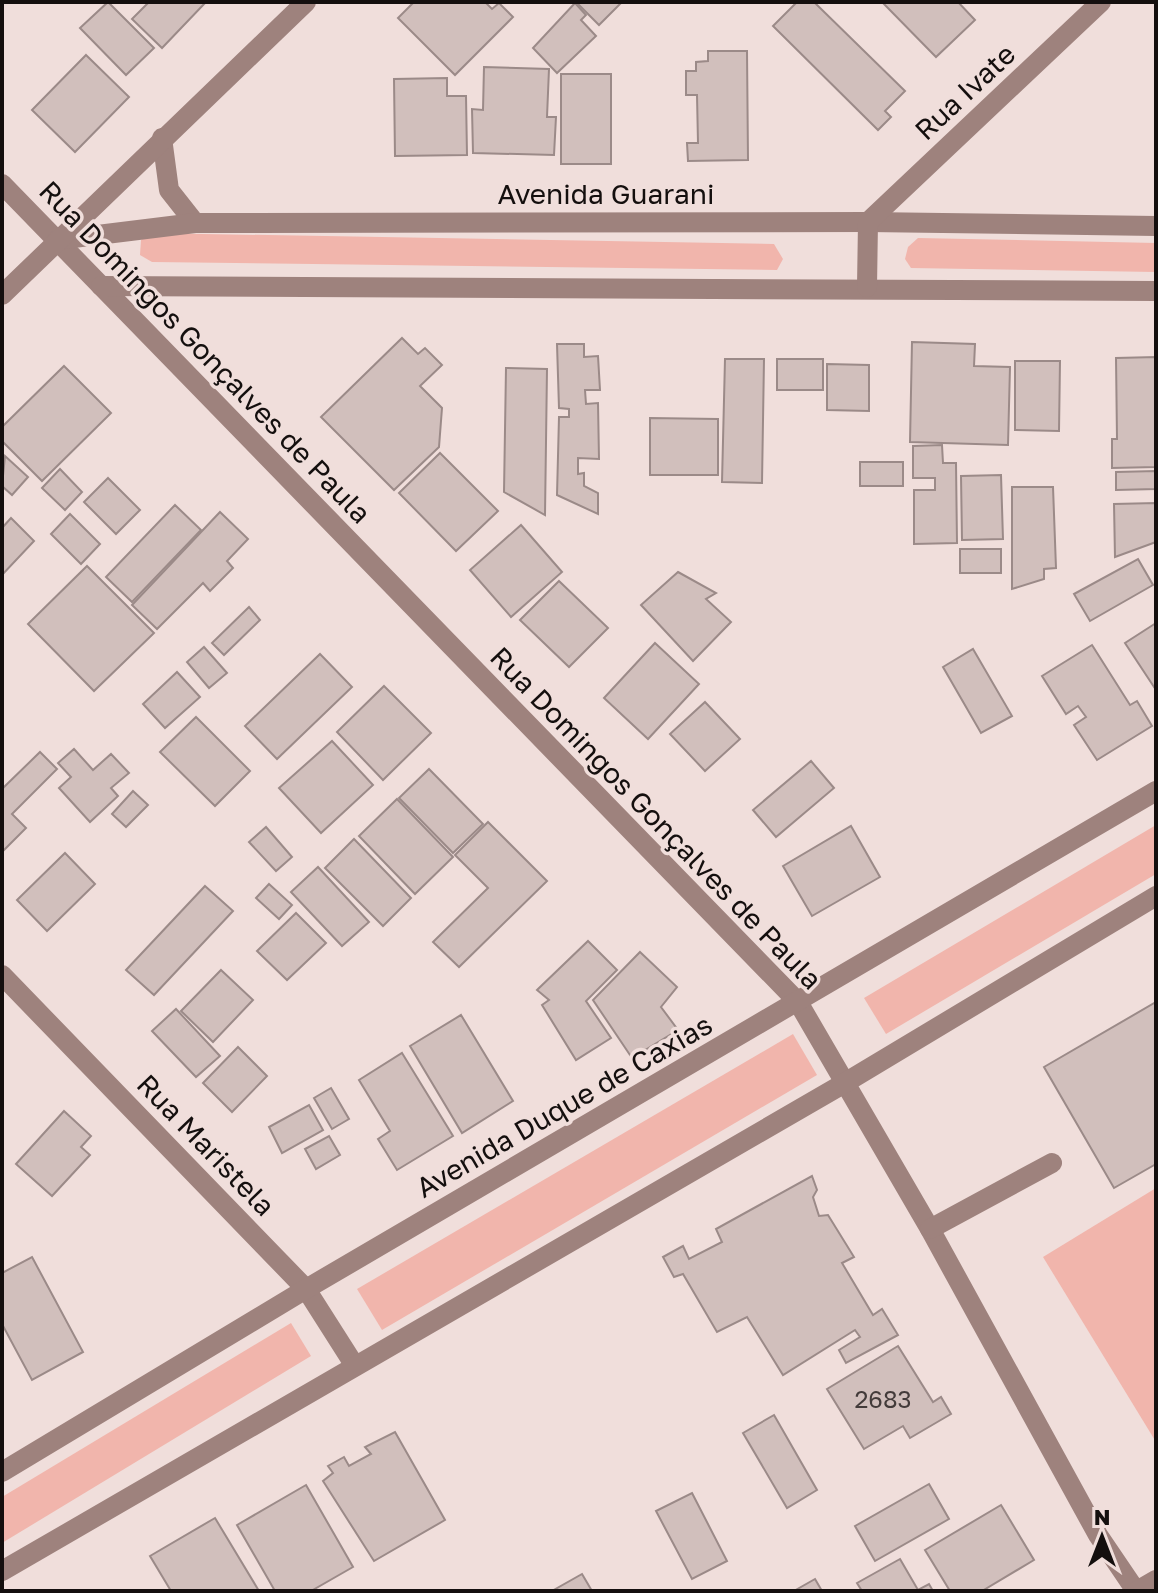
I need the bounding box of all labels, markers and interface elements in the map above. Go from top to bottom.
street label: Rua Ivate [908,37,1022,146]
street label: Rua Domingos Gonçalves de Paula [33,174,378,529]
street label: Avenida Guarani [498,177,714,210]
street label: Rua Domingos Gonçalves de Paula [484,640,829,995]
street label: Avenida Duque de Caxias [410,1007,718,1204]
street label: Rua Maristela [131,1067,282,1222]
house number: 2683 [854,1384,912,1413]
north arrow [1062,1497,1142,1577]
text: N [1094,1503,1110,1530]

